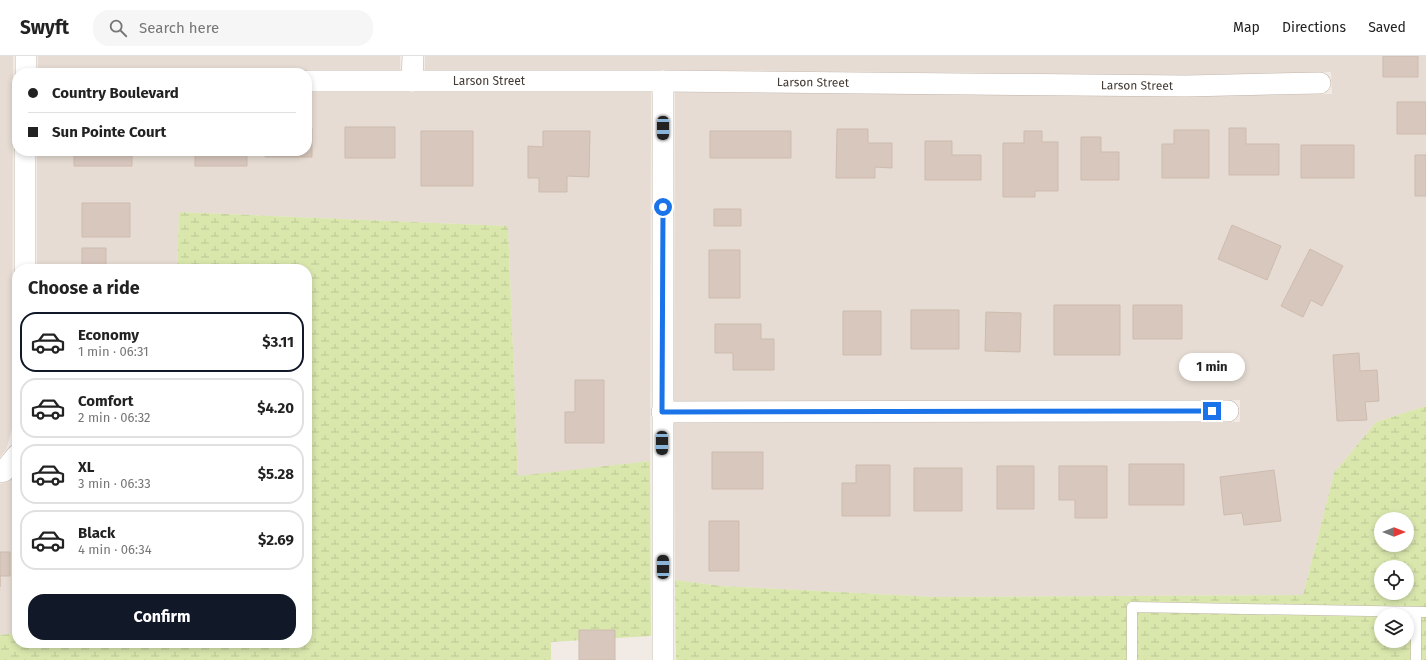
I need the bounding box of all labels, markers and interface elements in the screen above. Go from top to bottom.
search box [93,10,373,46]
text: Swyft [20,16,69,39]
icon: search [107,17,129,39]
text: Search here [139,19,219,37]
text: Map [1233,19,1260,36]
text: Directions [1282,19,1346,36]
text: Saved [1368,19,1406,36]
street label: Larson Street [453,74,526,88]
street label: Larson Street [777,75,850,90]
street label: Larson Street [1101,78,1174,93]
text: Country Boulevard [52,84,179,102]
car [657,116,669,140]
text: Sun Pointe Court [52,123,166,141]
route start [654,198,672,216]
text: Choose a ride [28,277,140,299]
icon: car [30,324,66,360]
text: Economy [78,326,139,344]
text: $3.11 [262,333,294,351]
text: 1 min · 06:31 [78,344,149,359]
callout: 1 min [1179,353,1245,381]
text: 1 min [1196,359,1228,374]
icon: car [30,390,66,426]
text: Comfort [78,392,134,410]
text: $4.20 [257,399,294,417]
route end [1203,402,1221,420]
text: 2 min · 06:32 [78,410,151,425]
car [656,431,668,455]
icon: car [30,456,66,492]
text: XL [78,458,94,476]
text: $5.28 [258,465,294,483]
text: 3 min · 06:33 [78,476,151,491]
north arrow [1374,512,1414,552]
map controls [1374,512,1414,648]
icon: car [30,522,66,558]
text: Black [78,524,115,542]
text: $2.69 [258,531,294,549]
text: 4 min · 06:34 [78,542,152,557]
car [657,555,669,579]
button: locate [1374,560,1414,600]
button: Confirm [28,594,296,640]
button: layers [1374,608,1414,648]

